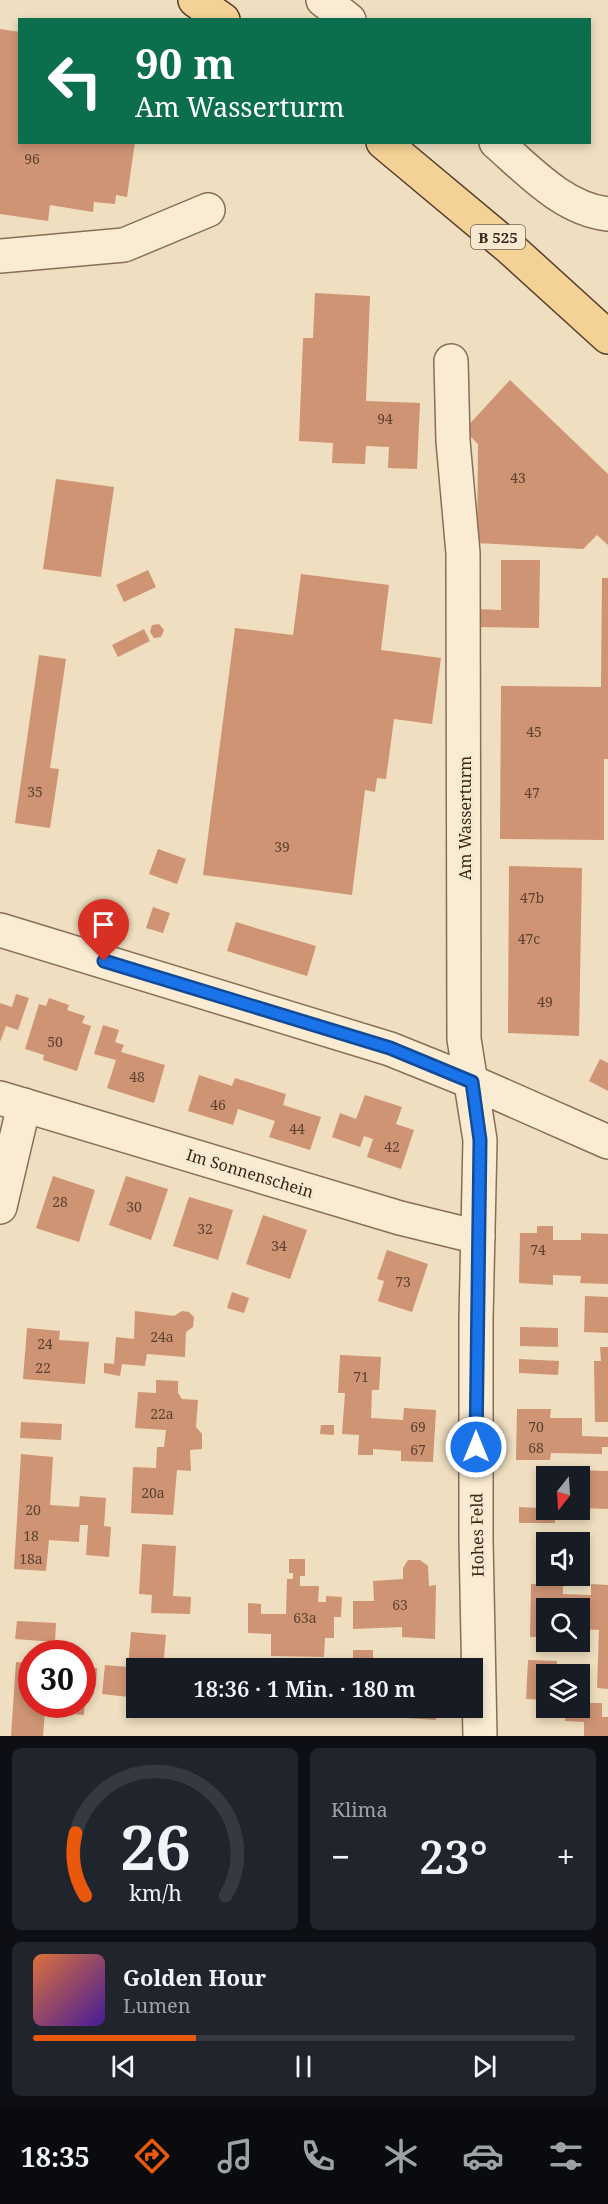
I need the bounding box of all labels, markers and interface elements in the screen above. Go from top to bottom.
text: 90 m [135,34,235,91]
icon: left [36,42,114,120]
text: Am Wasserturm [135,88,345,125]
house number: 96 [24,149,40,168]
road number: B 525 [471,225,525,249]
house number: 94 [377,409,393,428]
house number: 43 [510,468,526,487]
house number: 45 [526,722,542,741]
street label: Am Wasserturm [454,756,476,880]
house number: 35 [27,782,43,801]
house number: 47 [524,783,540,802]
house number: 39 [274,837,290,856]
house number: 47b [520,888,544,907]
pin [78,899,129,961]
icon: arrive [87,908,120,941]
house number: 47c [518,929,540,948]
house number: 49 [537,992,553,1011]
house number: 50 [47,1032,63,1051]
house number: 48 [129,1067,145,1086]
house number: 46 [210,1095,226,1114]
house number: 44 [289,1119,305,1138]
house number: 42 [384,1137,400,1156]
street label: Im Sonnenschein [184,1143,316,1203]
house number: 28 [52,1192,68,1211]
house number: 30 [126,1197,142,1216]
house number: 32 [197,1219,213,1238]
house number: 34 [271,1236,287,1255]
house number: 74 [530,1240,546,1259]
house number: 73 [395,1272,411,1291]
house number: 24a [150,1327,174,1346]
house number: 24 [37,1334,53,1353]
house number: 22 [35,1358,51,1377]
house number: 71 [353,1367,369,1386]
house number: 22a [150,1404,174,1423]
position arrow [444,1415,508,1479]
house number: 69 [410,1417,426,1436]
house number: 70 [528,1417,544,1436]
house number: 68 [528,1438,544,1457]
house number: 67 [410,1440,426,1459]
north arrow [536,1466,590,1520]
map controls [536,1466,590,1718]
house number: 20a [141,1483,165,1502]
street label: Hohes Feld [465,1493,489,1577]
house number: 20 [25,1500,41,1519]
house number: 18 [23,1526,39,1545]
button: sound [536,1532,590,1586]
house number: 18a [19,1549,43,1568]
house number: 63 [392,1595,408,1614]
button: search [536,1598,590,1652]
house number: 63a [293,1608,317,1627]
speed limit sign: 30 [18,1640,96,1718]
button: layers [536,1664,590,1718]
text: 18:36 · 1 Min. · 180 m [193,1673,416,1703]
text: Klima [331,1796,388,1823]
text: 26 [120,1803,190,1888]
text: 23° [419,1826,488,1887]
text: − [331,1834,350,1879]
text: + [557,1834,575,1879]
text: km/h [129,1878,182,1907]
text: Golden Hour [123,1962,266,1992]
text: Lumen [123,1992,191,2019]
icon: previous [107,2050,140,2083]
icon: pause [287,2050,320,2083]
icon: next [468,2050,501,2083]
icon: directions [131,2135,173,2177]
icon: music [214,2135,256,2177]
icon: phone [297,2135,339,2177]
icon: climate [380,2135,422,2177]
icon: car [462,2135,504,2177]
icon: filters [545,2135,587,2177]
text: 18:35 [20,2138,90,2175]

